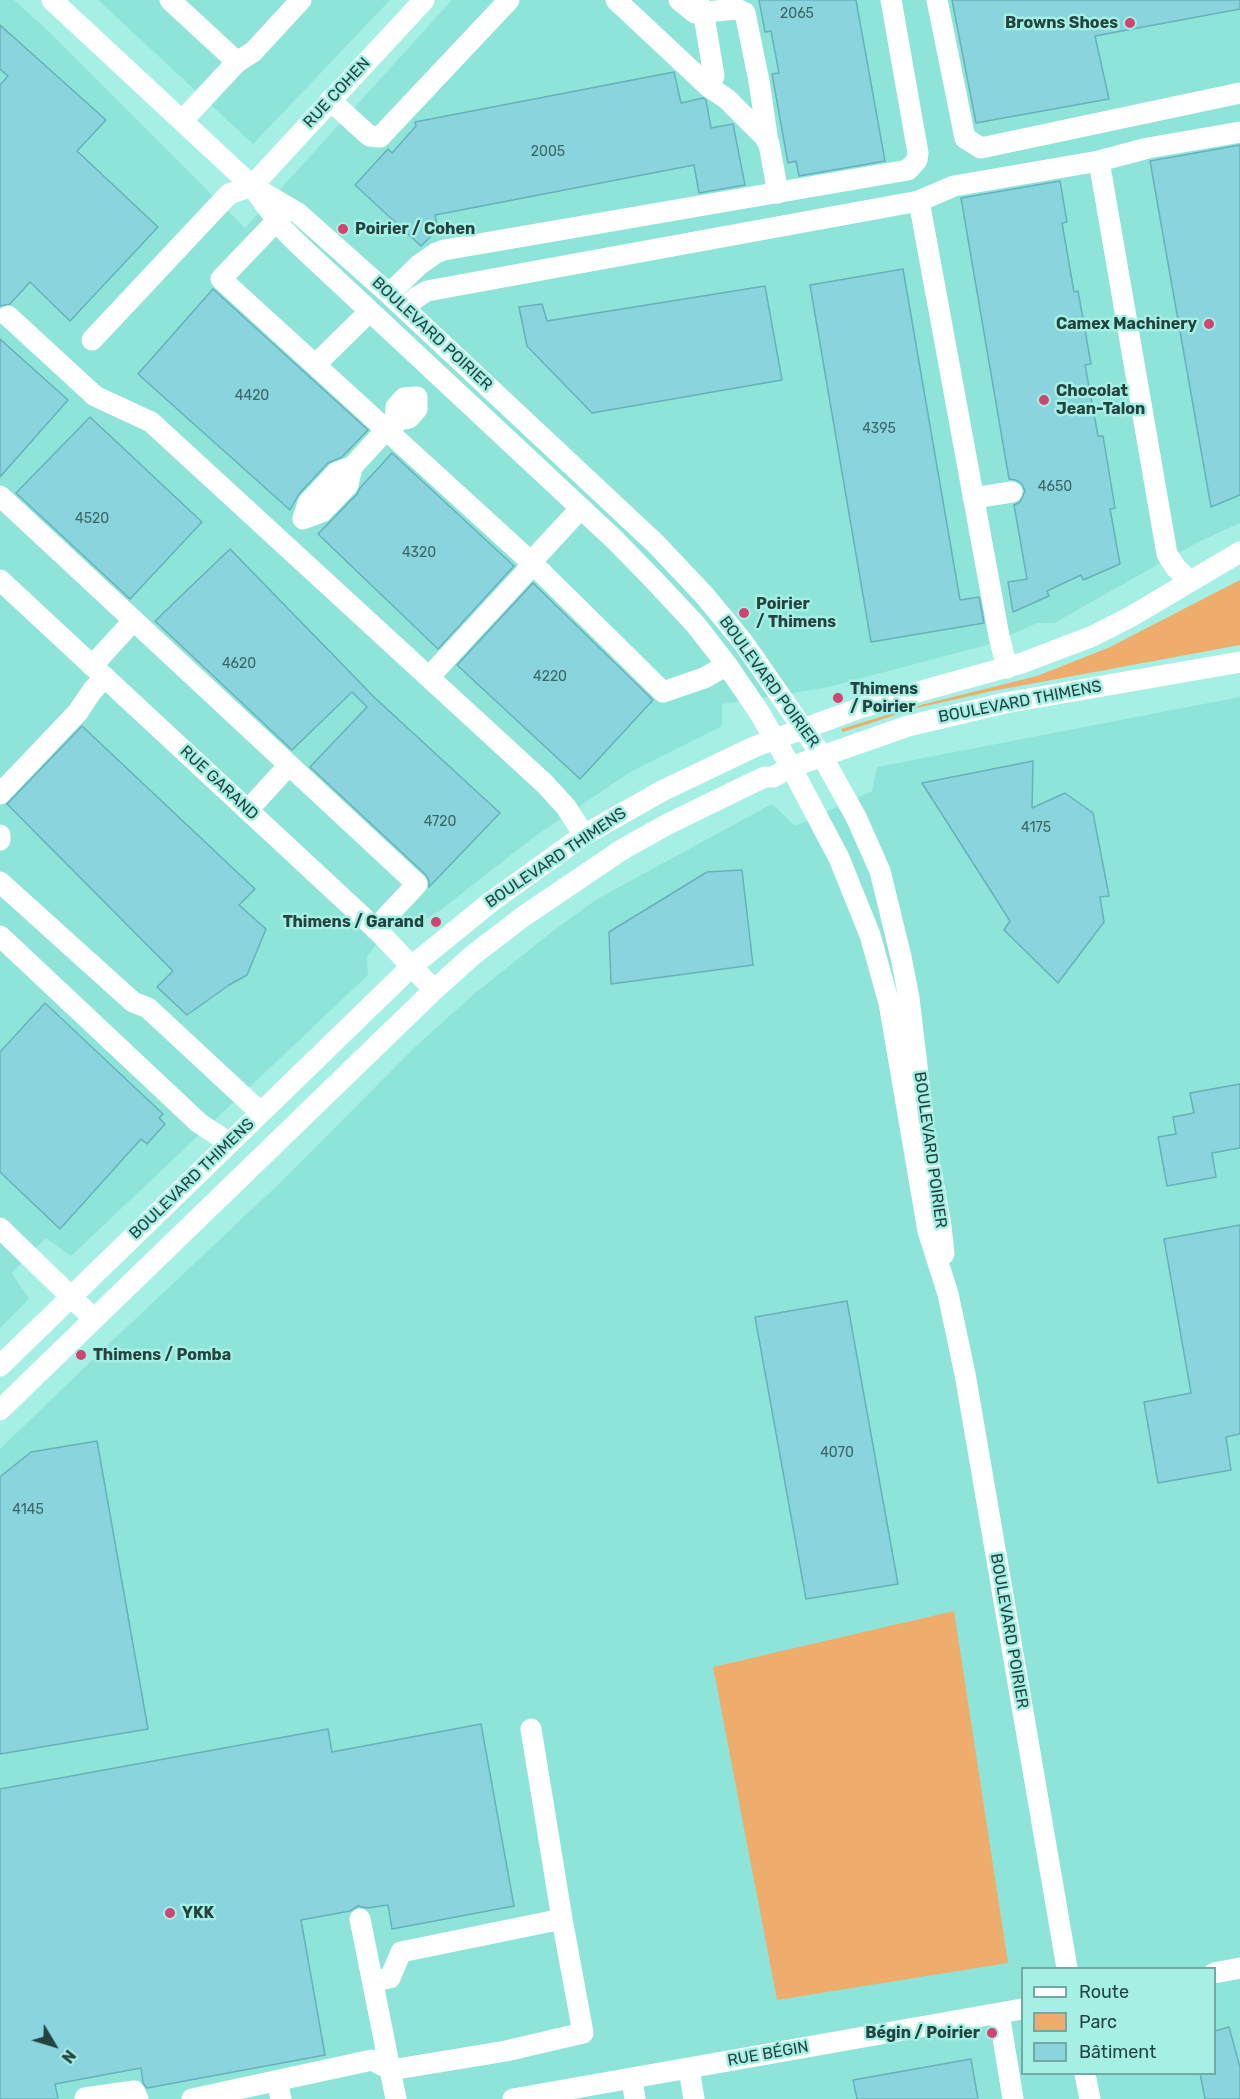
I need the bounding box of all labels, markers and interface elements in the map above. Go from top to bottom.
house number: 2065 [780,6,814,22]
place label: Browns Shoes [1005,13,1118,33]
marker: Browns Shoes [1123,16,1137,30]
street label: RUE COHEN [300,54,374,132]
house number: 2005 [531,144,565,160]
place label: Poirier / Cohen [355,219,475,239]
marker: Poirier / Cohen [336,222,350,236]
street label: BOULEVARD POIRIER [368,273,496,395]
place label: Camex Machinery [1056,314,1197,334]
marker: Camex Machinery [1202,317,1216,331]
place label: Chocolat Jean-Talon [1056,381,1145,419]
house number: 4420 [235,388,269,404]
marker: Chocolat Jean-Talon [1037,393,1051,407]
house number: 4395 [862,421,896,437]
house number: 4650 [1038,479,1072,495]
house number: 4520 [75,511,109,527]
house number: 4320 [402,545,436,561]
place label: Poirier / Thimens [756,594,836,632]
marker: Poirier / Thimens [737,606,751,620]
street label: BOULEVARD POIRIER [715,613,823,751]
house number: 4620 [222,656,256,672]
house number: 4220 [533,669,567,685]
street label: BOULEVARD THIMENS [937,677,1103,727]
place label: Thimens / Poirier [850,679,918,717]
marker: Thimens / Poirier [831,691,845,705]
street label: RUE GARAND [176,742,262,824]
street label: BOULEVARD THIMENS [482,804,630,912]
house number: 4720 [424,814,456,830]
house number: 4175 [1021,820,1051,836]
place label: Thimens / Garand [283,912,424,932]
marker: Thimens / Garand [429,915,443,929]
street label: BOULEVARD POIRIER [910,1071,950,1229]
street label: BOULEVARD THIMENS [126,1115,258,1243]
place label: Thimens / Pomba [93,1345,231,1365]
marker: Thimens / Pomba [74,1348,88,1362]
house number: 4070 [820,1445,854,1461]
house number: 4145 [12,1502,44,1518]
street label: BOULEVARD POIRIER [986,1552,1032,1710]
place label: YKK [182,1903,214,1923]
marker: YKK [163,1906,177,1920]
legend [1021,1967,1216,2075]
text: Route [1079,1981,1129,2003]
text: Parc [1079,2011,1117,2033]
north arrow [24,2015,84,2075]
place label: Bégin / Poirier [865,2023,980,2043]
marker: Bégin / Poirier [985,2026,999,2040]
street label: RUE BÉGIN [726,2037,810,2071]
text: Bâtiment [1079,2041,1156,2063]
text: N [58,2046,80,2067]

